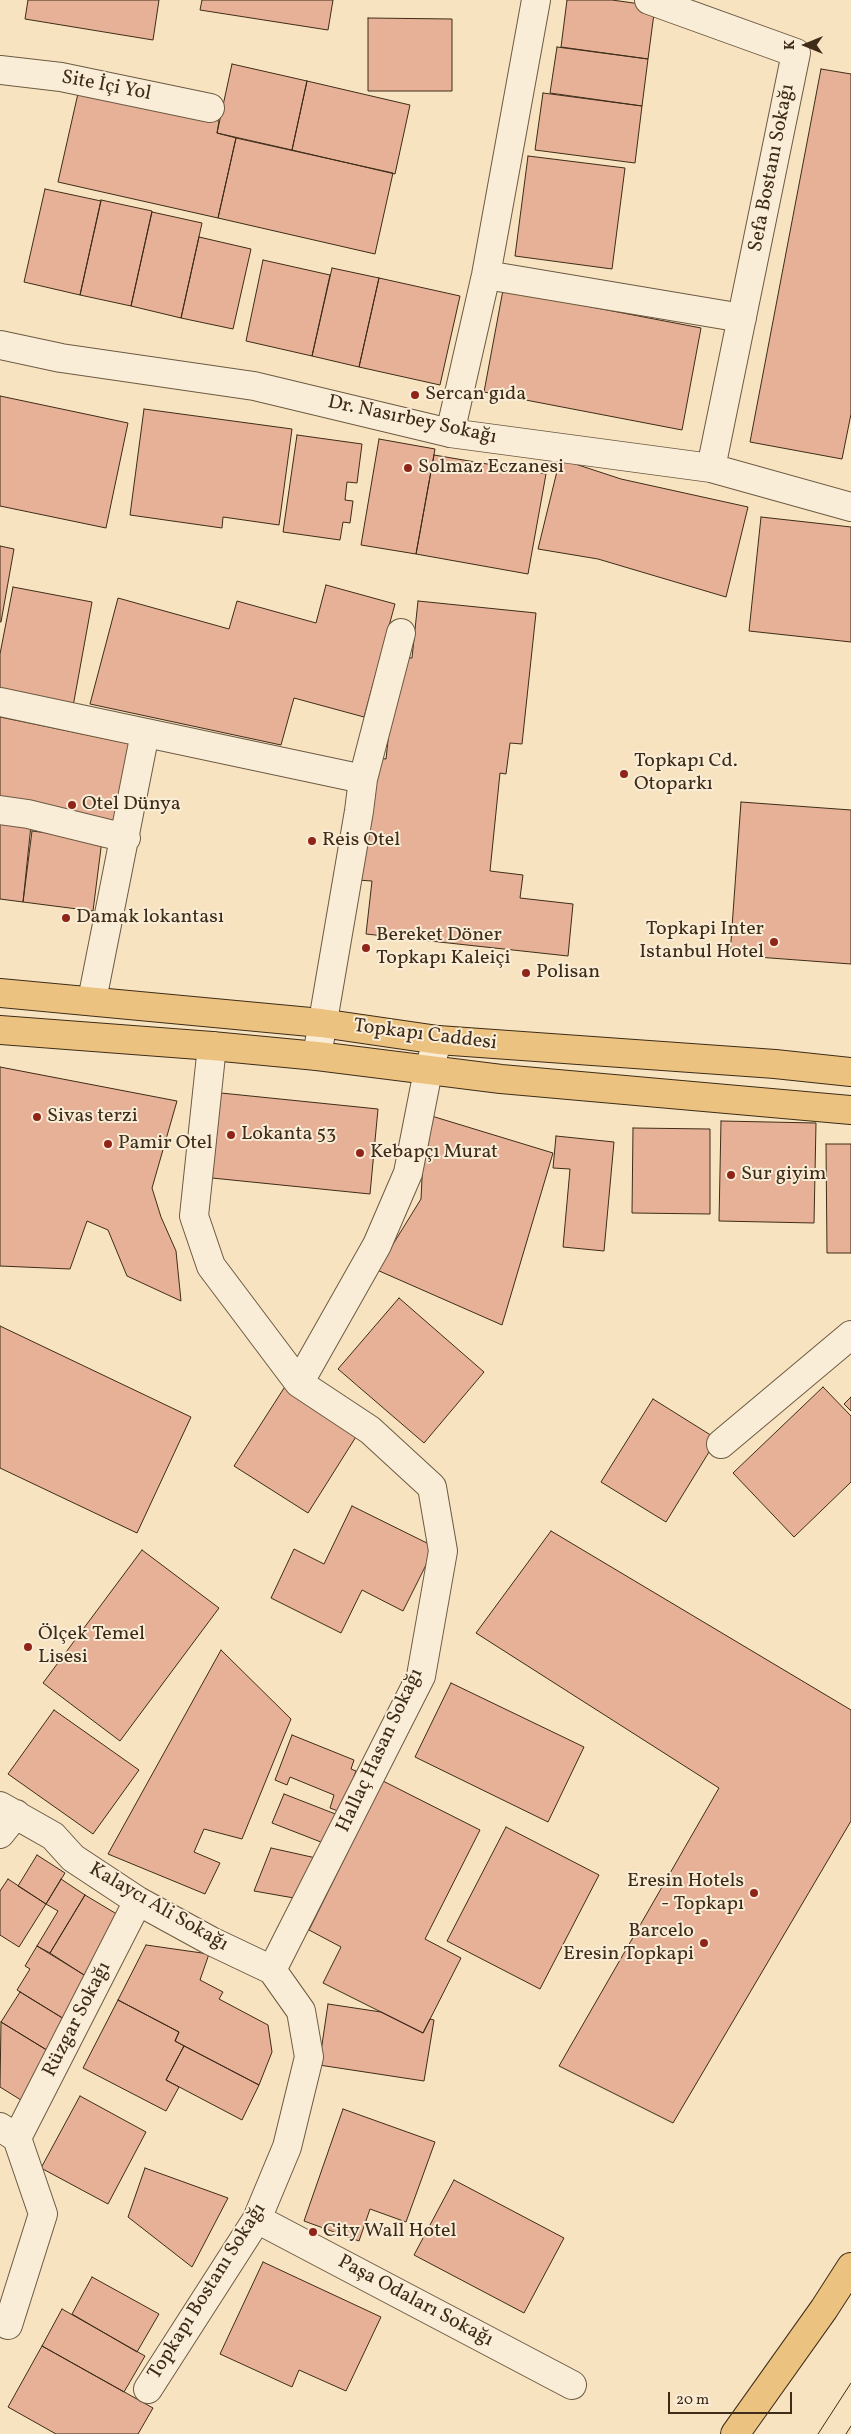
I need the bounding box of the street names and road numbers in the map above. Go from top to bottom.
street label: Site İçi Yol [59,67,153,107]
street label: Sefa Bostanı Sokağı [745,82,801,254]
street label: Dr. Nasırbey Sokağı [325,391,499,451]
street label: Topkapı Caddesi [352,1015,498,1057]
street label: Hallaç Hasan Sokağı [333,1665,429,1837]
street label: Kalaycı Ali Sokağı [84,1858,232,1958]
street label: Rüzgar Sokağı [39,1958,117,2082]
street label: Topkapı Bostanı Sokağı [144,2199,272,2385]
street label: Paşa Odaları Sokağı [333,2251,497,2353]

